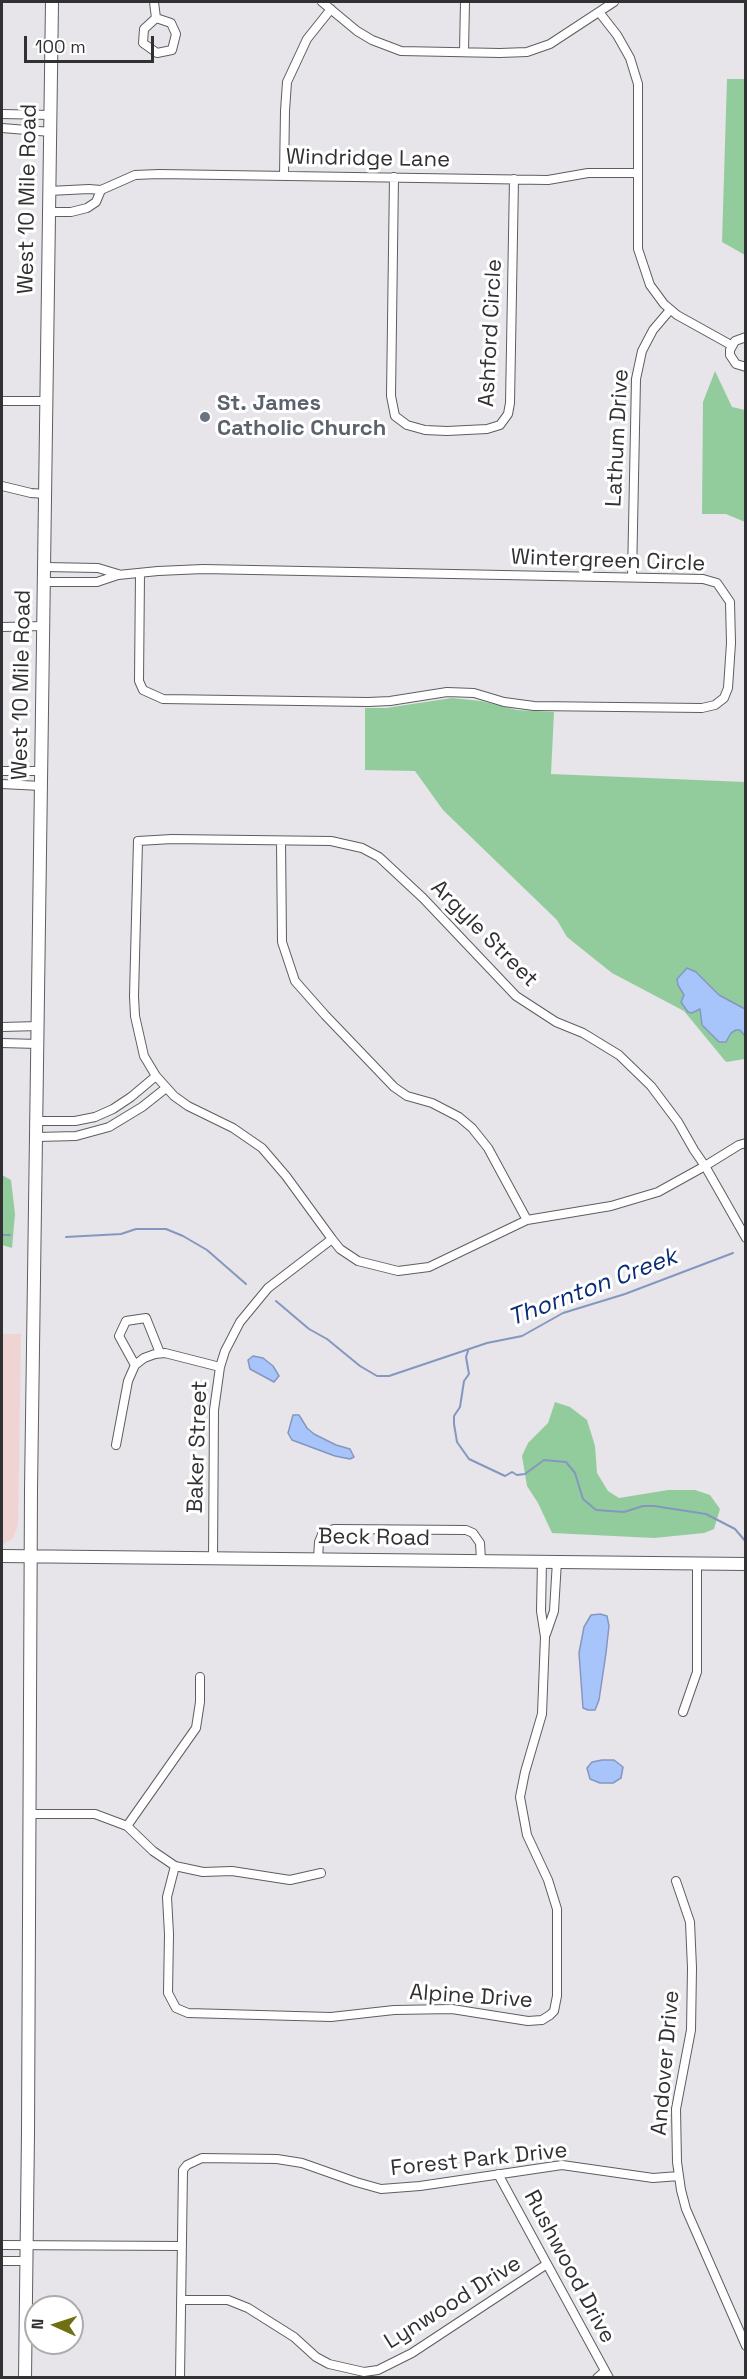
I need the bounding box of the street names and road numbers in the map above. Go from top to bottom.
street label: West 10 Mile Road [13,104,43,294]
street label: Windridge Lane [286,144,450,174]
street label: Ashford Circle [474,258,508,408]
street label: Lathum Drive [601,368,635,508]
street label: Wintergreen Circle [510,544,706,578]
street label: West 10 Mile Road [7,590,37,780]
street label: Argyle Street [425,875,543,993]
street label: Baker Street [182,1380,214,1514]
street label: Beck Road [318,1524,430,1552]
street label: Alpine Drive [408,1980,534,2014]
street label: Andover Drive [646,1989,686,2137]
street label: Forest Park Drive [389,2138,569,2182]
street label: Rushwood Drive [518,2186,620,2348]
street label: Lynwood Drive [380,2251,526,2355]

